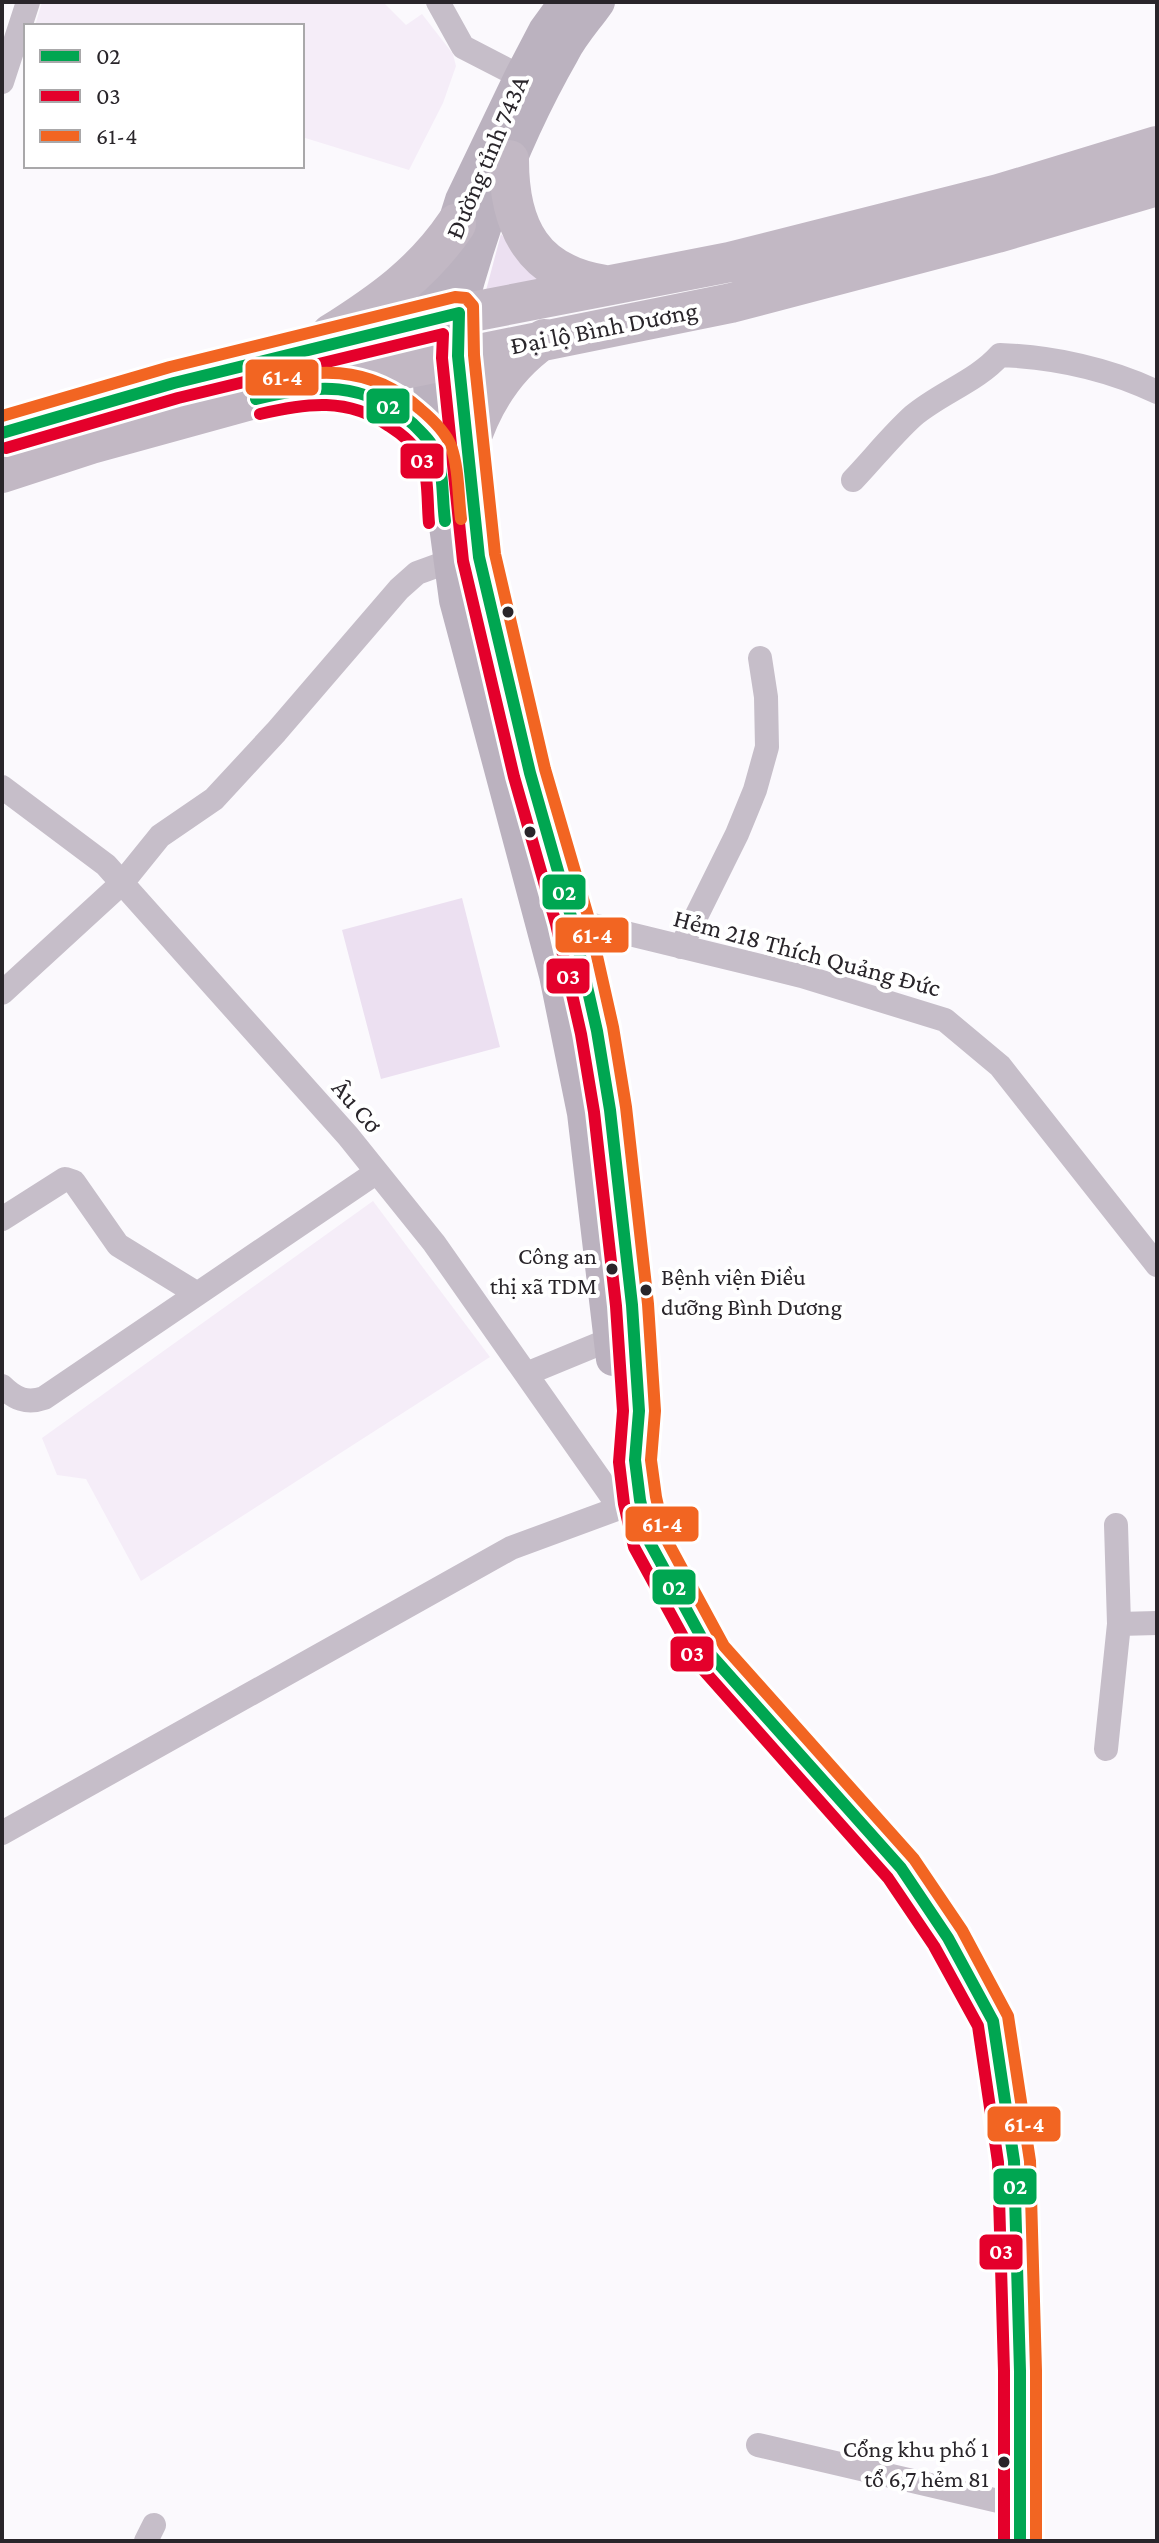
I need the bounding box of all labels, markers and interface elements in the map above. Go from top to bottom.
legend [24,24,304,168]
text: 02 [96,42,121,69]
street label: Đường tỉnh 743A [440,71,535,243]
text: 03 [96,82,121,109]
text: 61-4 [96,122,137,149]
street label: Đại lộ Bình Dương [508,296,700,360]
line badge: 61-4 [244,358,320,397]
text: 61-4 [262,365,303,390]
line badge: 02 [365,387,411,425]
text: 02 [376,394,400,419]
line badge: 03 [399,442,445,480]
text: 03 [410,448,434,473]
unlabelled marker [500,604,516,620]
unlabelled marker [522,824,538,840]
line badge: 02 [541,873,587,911]
text: 02 [552,880,576,905]
street label: Hẻm 218 Thích Quảng Đức [670,903,944,1003]
line badge: 61-4 [554,916,630,954]
text: 61-4 [572,923,613,948]
line badge: 03 [545,957,591,995]
text: 03 [556,964,580,989]
street label: Âu Cơ [326,1073,388,1139]
place label: Công an thị xã TDM [490,1242,597,1299]
marker: Công an thị xã TDM [604,1261,620,1277]
place label: Bệnh viện Điều dưỡng Bình Dương [661,1263,842,1320]
marker: Bệnh viện Điều dưỡng Bình Dương [638,1282,654,1298]
line badge: 61-4 [624,1505,700,1543]
text: 61-4 [642,1512,683,1537]
line badge: 02 [651,1568,697,1606]
text: 02 [662,1575,686,1600]
line badge: 03 [669,1635,715,1673]
text: 03 [680,1641,704,1666]
line badge: 61-4 [986,2105,1062,2143]
text: 61-4 [1004,2112,1045,2137]
line badge: 02 [992,2167,1038,2206]
text: 02 [1003,2174,1027,2199]
line badge: 03 [978,2233,1024,2271]
text: 03 [989,2239,1013,2264]
place label: Cổng khu phố 1 tổ 6,7 hẻm 81 [843,2435,989,2492]
marker: Cổng khu phố 1 tổ 6,7 hẻm 81 [996,2454,1012,2470]

